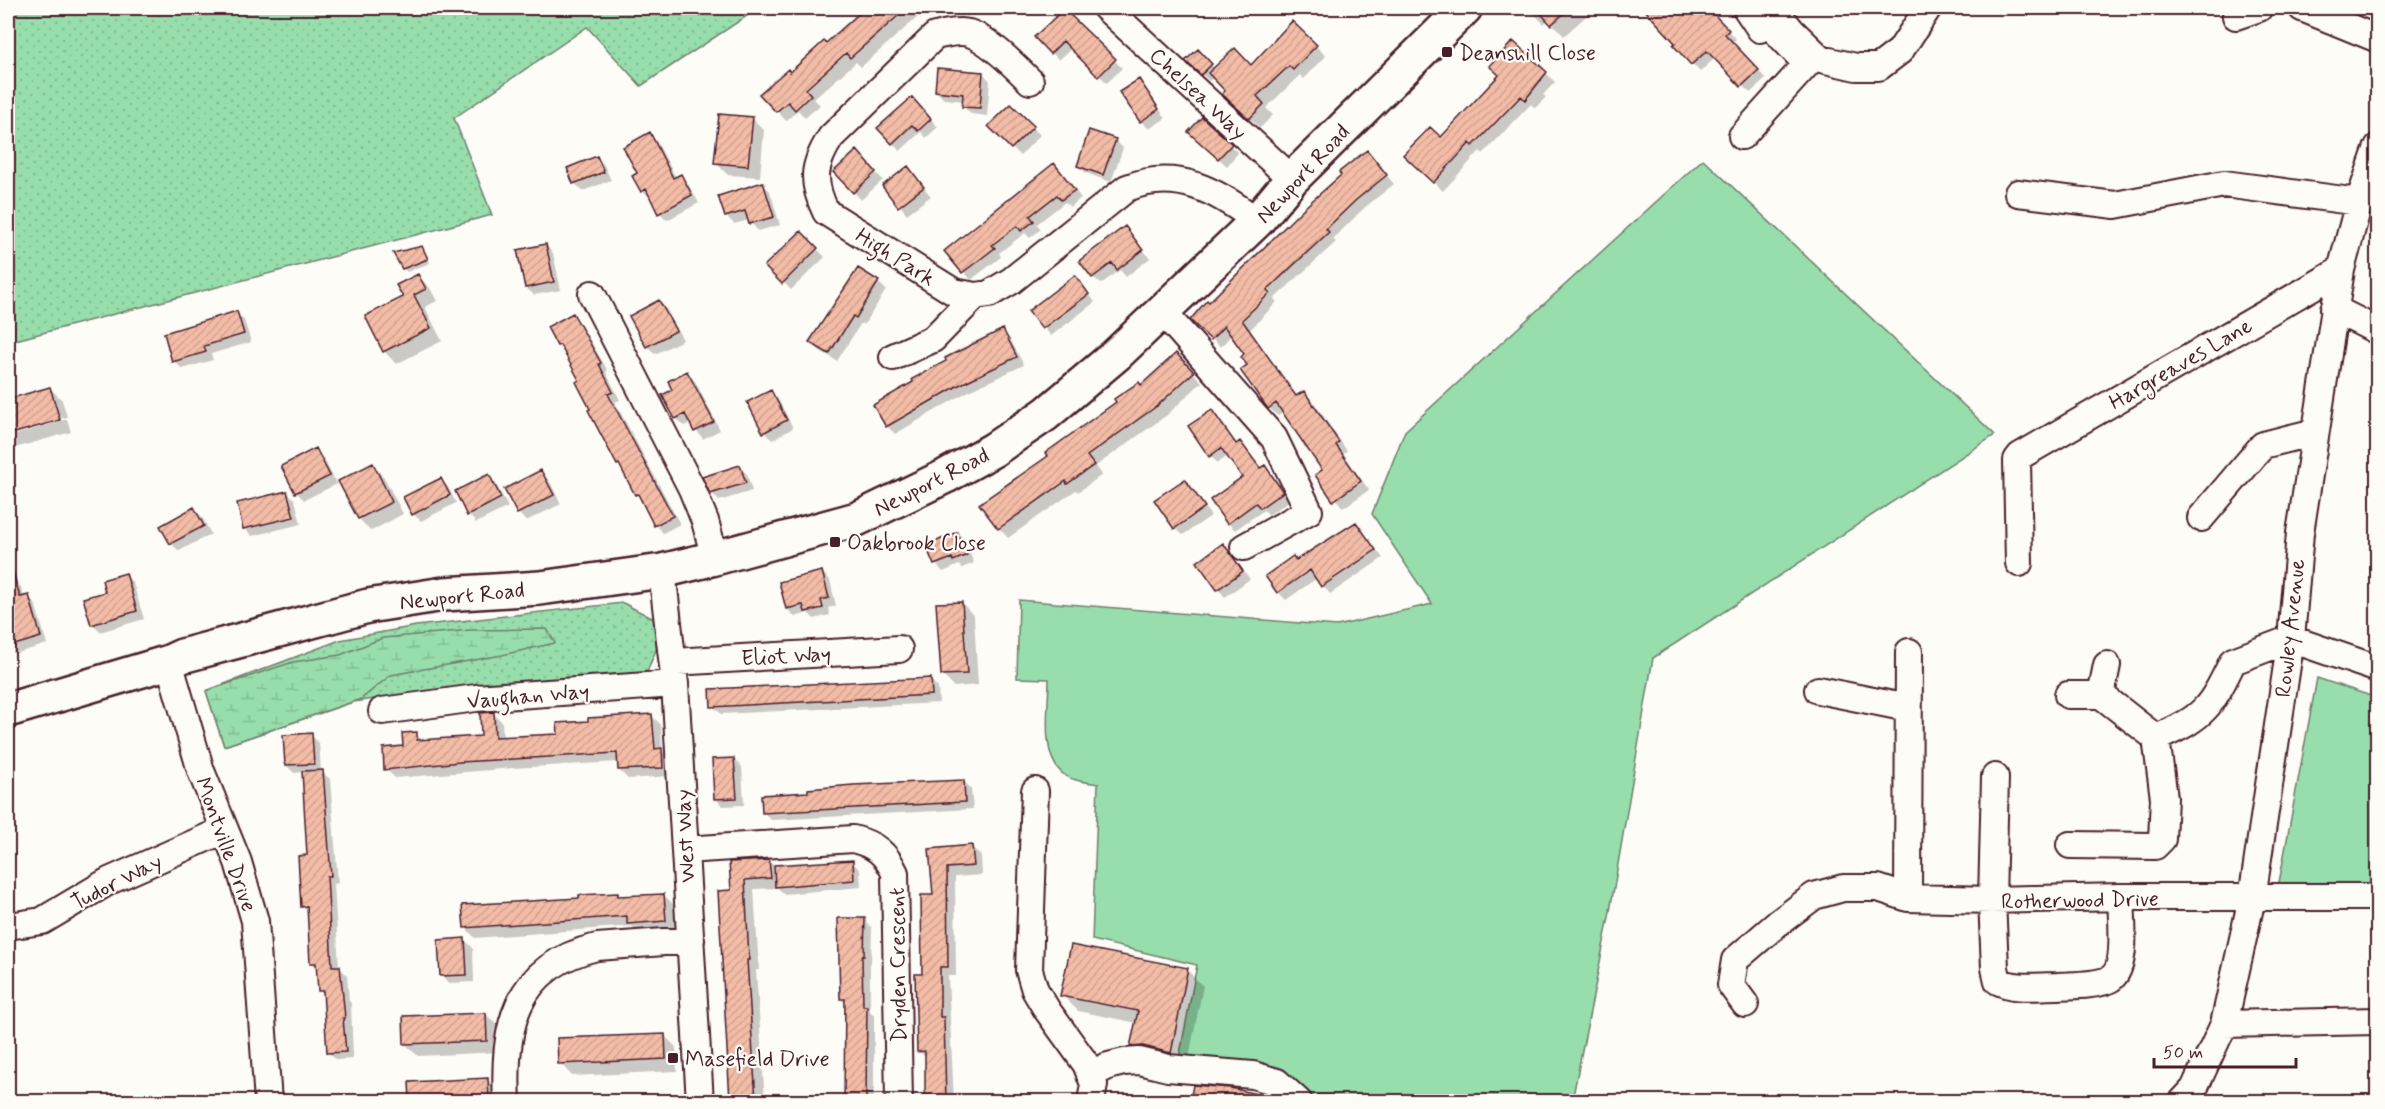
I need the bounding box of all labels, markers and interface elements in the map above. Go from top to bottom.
place label: Deanshill Close [1459,40,1596,68]
street label: Chelsea Way [1143,42,1252,147]
marker: Deanshill Close [1440,45,1454,59]
street label: Newport Road [1250,119,1357,230]
street label: High Park [848,222,940,296]
street label: Hargreaves Lane [2104,312,2259,420]
street label: Newport Road [870,442,994,524]
place label: Oakbrook Close [847,530,986,558]
marker: Oakbrook Close [828,535,842,549]
street label: Rowley Avenue [2270,558,2312,699]
street label: Newport Road [398,576,526,617]
street label: Eliot Way [741,641,832,673]
street label: Vaughan Way [466,678,591,719]
street label: Montville Drive [188,774,262,916]
street label: West Way [670,788,702,883]
street label: Tudor Way [67,848,167,918]
street label: Rotherwood Drive [2001,886,2159,916]
street label: Dryden Crescent [884,887,914,1043]
scale bar [2154,1031,2296,1069]
text: 50 m [2163,1041,2203,1065]
place label: Masefield Drive [685,1046,830,1074]
marker: Masefield Drive [666,1051,680,1065]

